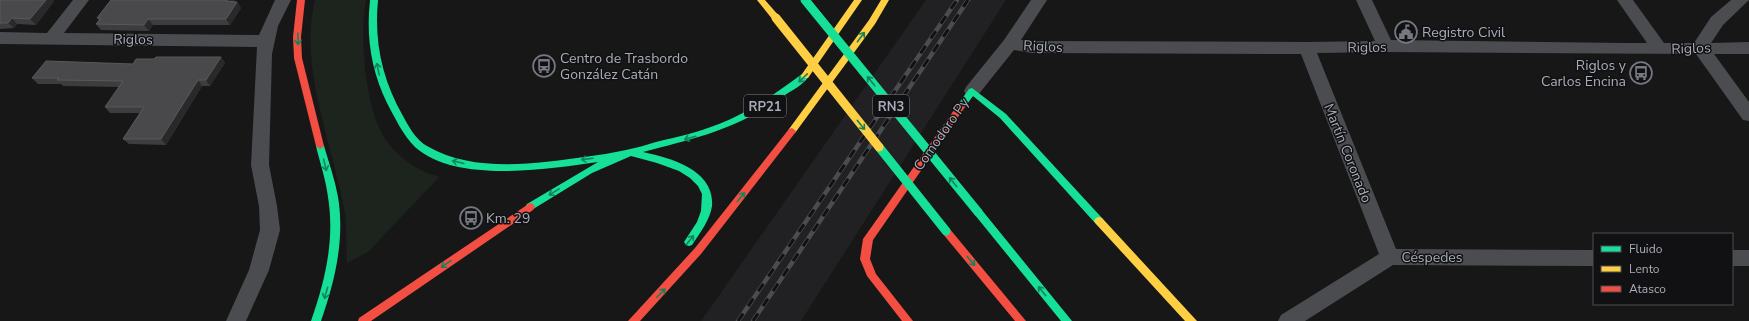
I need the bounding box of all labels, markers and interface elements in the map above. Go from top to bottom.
public building icon: Registro Civil [1393,19,1419,45]
place label: Registro Civil [1422,23,1506,42]
street label: Riglos [113,30,153,49]
one-way arrow [294,32,301,45]
one-way arrow [857,32,865,43]
street label: Riglos [1023,36,1063,57]
street label: Riglos [1347,38,1387,57]
street label: Riglos [1671,38,1711,59]
place label: Centro de Trasbordo González Catán [560,49,688,84]
bus stop icon: Centro de Trasbordo González Catán [531,53,557,79]
place label: Riglos y Carlos Encina [1541,56,1627,91]
bus stop icon: Riglos y Carlos Encina [1628,60,1654,86]
one-way arrow [373,62,381,75]
one-way arrow [798,73,808,82]
one-way arrow [867,76,876,87]
street label: Comodoro Py [909,93,974,174]
road number: RP21 [744,95,786,117]
road number: RN3 [873,95,909,117]
street label: Martín Coronado [1319,101,1376,206]
one-way arrow [857,120,866,131]
one-way arrow [683,135,696,142]
one-way arrow [581,155,594,163]
one-way arrow [451,157,464,165]
one-way arrow [321,159,329,172]
one-way arrow [949,177,958,187]
one-way arrow [548,189,560,197]
one-way arrow [736,192,745,203]
bus stop icon: Km. 29 [458,205,484,231]
place label: Km. 29 [486,209,530,228]
legend [1593,233,1733,305]
one-way arrow [686,235,694,246]
text: Fluido [1629,241,1663,257]
street label: Céspedes [1401,248,1463,267]
one-way arrow [967,255,975,266]
one-way arrow [440,260,451,268]
text: Lento [1629,261,1660,277]
text: Atasco [1629,281,1666,297]
one-way arrow [1038,285,1047,296]
one-way arrow [322,287,329,300]
one-way arrow [656,288,666,298]

